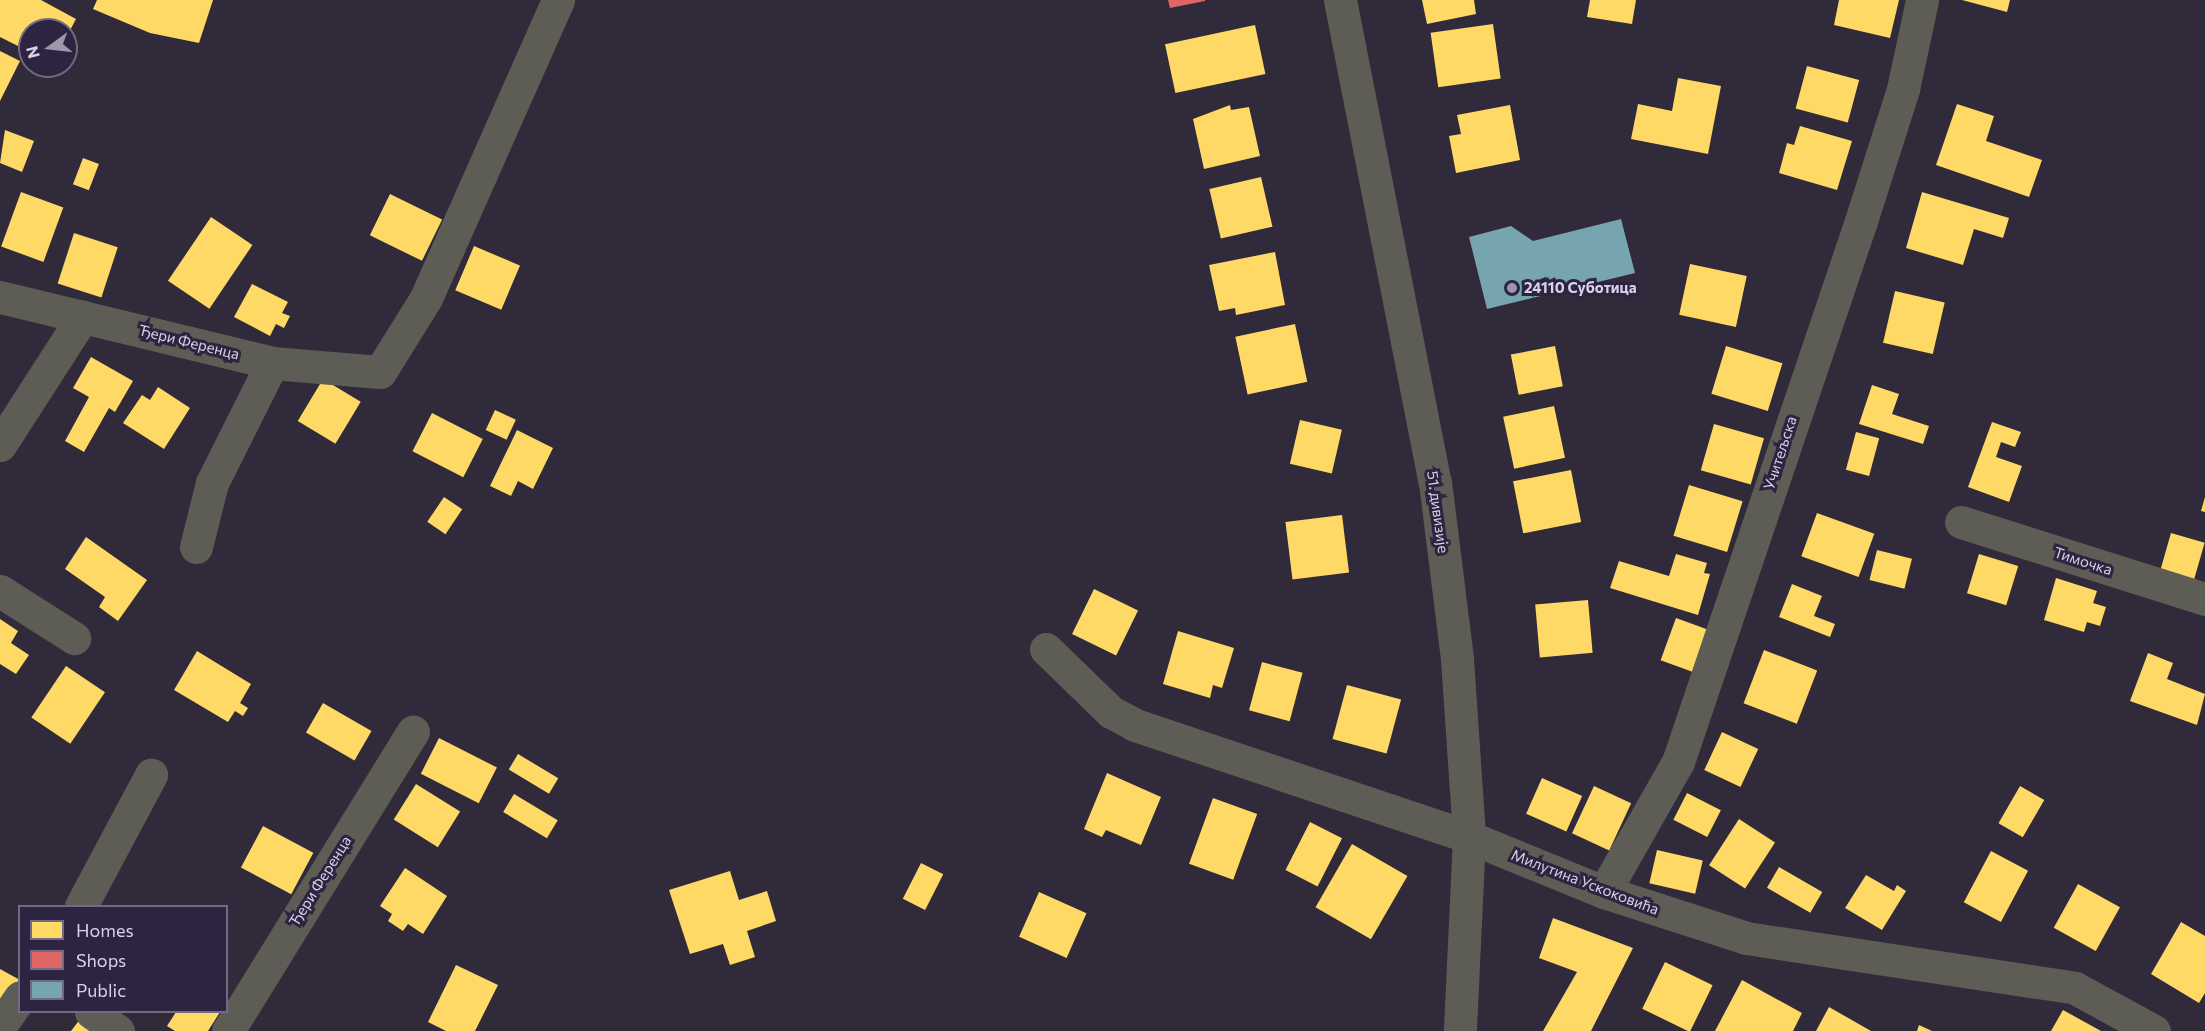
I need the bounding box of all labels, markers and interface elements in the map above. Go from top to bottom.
north arrow [18,18,78,78]
text: N [21,44,43,61]
place label: 24110 Суботица [1524,279,1637,297]
marker: 24110 Суботица [1505,281,1519,295]
street label: Ђери Ференца [137,321,241,363]
street label: Учитељска [1760,414,1800,492]
street label: 51. дивизије [1423,470,1453,554]
street label: Тимочка [2052,543,2114,579]
street label: Ђери Ференца [285,833,355,929]
street label: Милутина Ускоковића [1509,846,1661,918]
legend [18,905,228,1013]
text: Homes [76,919,134,941]
text: Shops [76,949,126,971]
text: Public [76,979,126,1001]

